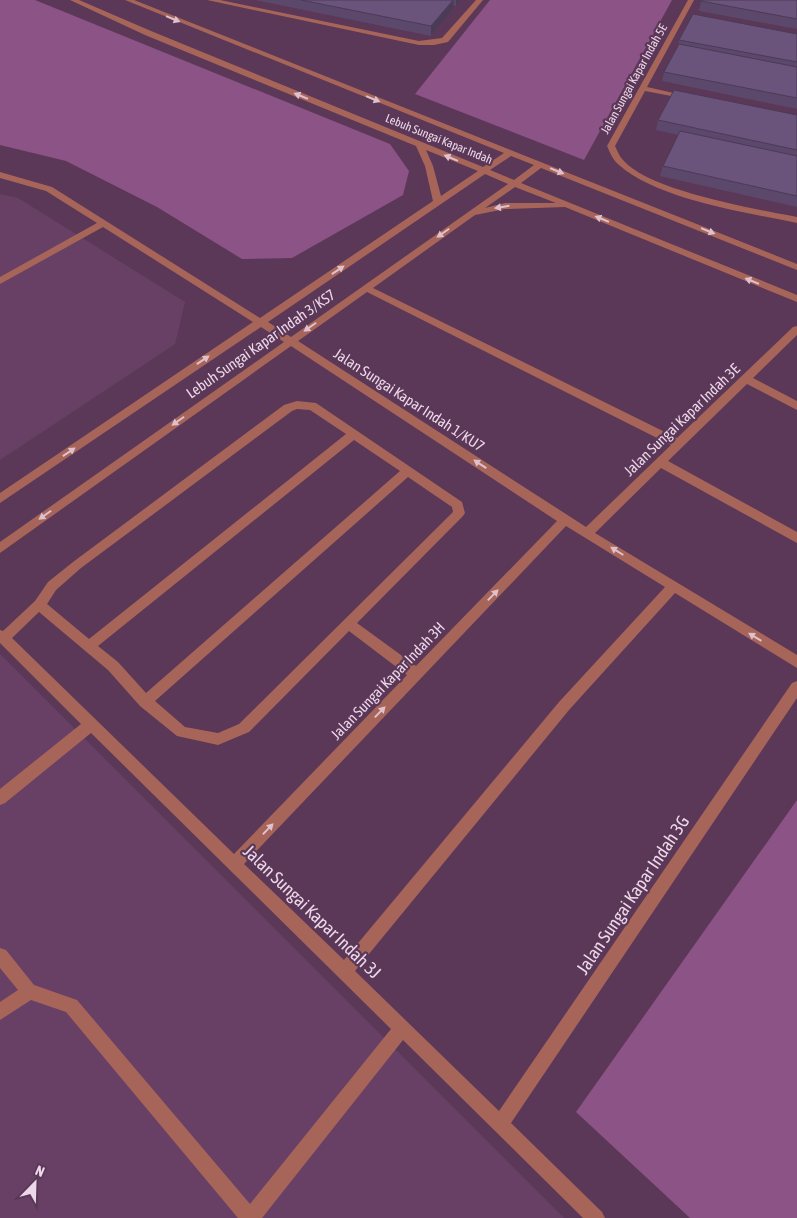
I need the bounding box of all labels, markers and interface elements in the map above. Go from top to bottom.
one-way arrow [166,15,180,23]
street label: Jalan Sungai Kapar Indah 5E [598,22,670,136]
one-way arrow [293,92,308,100]
one-way arrow [366,95,380,103]
street label: Lebuh Sungai Kapar Indah [383,111,495,167]
one-way arrow [444,153,458,161]
one-way arrow [549,168,564,176]
one-way arrow [494,203,510,211]
one-way arrow [594,215,609,223]
one-way arrow [436,228,450,238]
one-way arrow [700,228,715,236]
one-way arrow [331,265,345,274]
one-way arrow [744,277,759,285]
street label: Lebuh Sungai Kapar Indah 3/KS7 [183,286,338,402]
one-way arrow [303,322,317,332]
street label: Jalan Sungai Kapar Indah 1/KU7 [331,345,488,455]
one-way arrow [196,355,210,365]
street label: Jalan Sungai Kapar Indah 3E [620,360,743,479]
one-way arrow [171,416,185,426]
one-way arrow [62,447,76,457]
one-way arrow [473,459,487,469]
one-way arrow [39,510,52,521]
one-way arrow [611,547,624,556]
one-way arrow [487,589,499,601]
street label: Jalan Sungai Kapar Indah 3H [327,618,448,743]
one-way arrow [749,632,762,641]
one-way arrow [374,706,386,718]
street label: Jalan Sungai Kapar Indah 3G [572,811,694,978]
one-way arrow [262,823,274,835]
street label: Jalan Sungai Kapar Indah 3J [239,841,385,983]
north arrow [10,1158,60,1208]
text: N [33,1162,47,1180]

